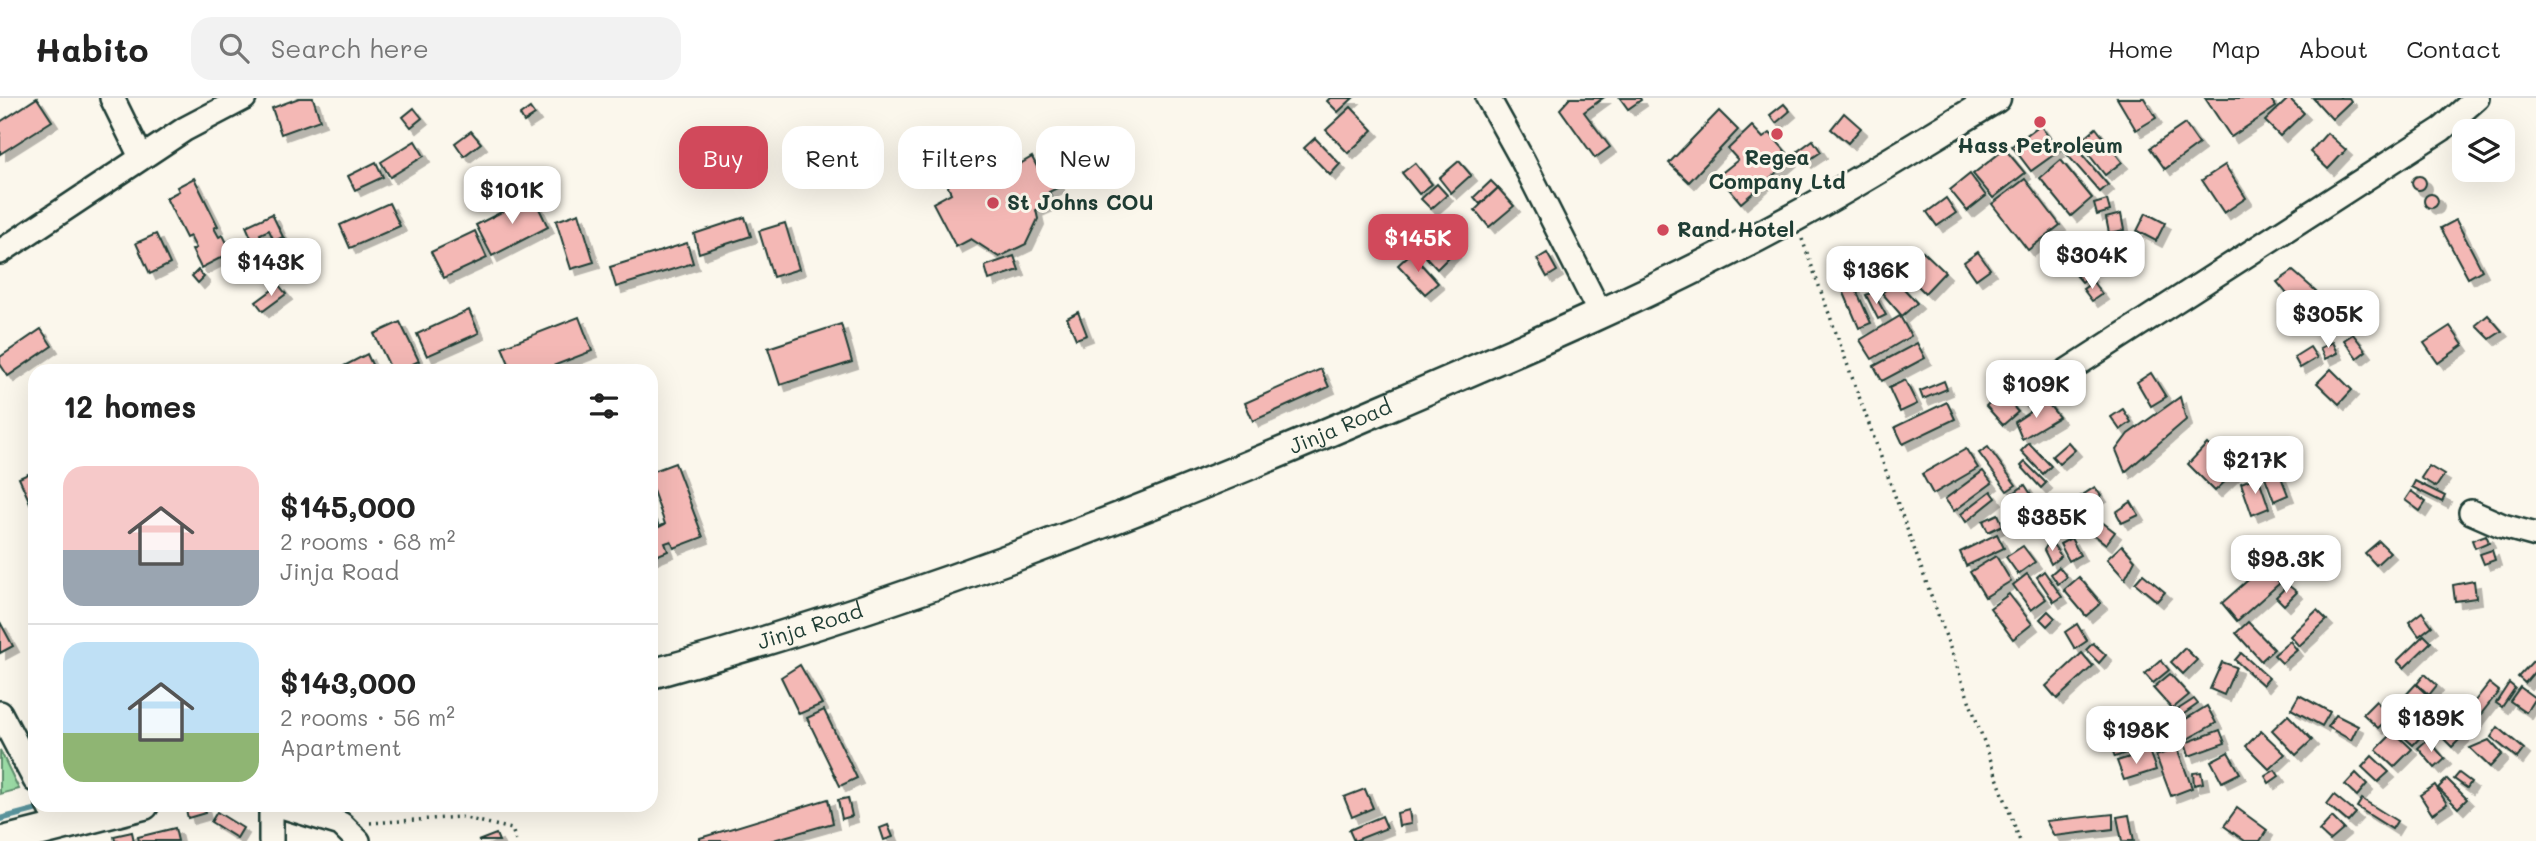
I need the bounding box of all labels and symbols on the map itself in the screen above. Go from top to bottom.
marker: Hass Petroleum [2032,114,2048,130]
marker: Regea Company Ltd [1769,126,1785,142]
place label: Hass Petroleum [1957,131,2123,158]
place label: Regea Company Ltd [1709,143,1845,195]
pin: $101K [463,166,561,226]
place label: St Johns COU [1007,188,1153,215]
marker: St Johns COU [985,195,1001,211]
pin: $145K [1369,214,1467,274]
place label: Rand Hotel [1677,215,1795,242]
marker: Rand Hotel [1655,222,1671,238]
pin: $304K [2043,232,2141,291]
pin: $143K [222,238,320,298]
pin: $136K [1827,246,1925,306]
pin: $305K [2279,290,2377,350]
pin: $109K [1987,360,2085,420]
street label: Jinja Road [1285,392,1395,459]
pin: $217K [2206,436,2304,496]
pin: $385K [2003,494,2101,553]
pin: $98.3K [2229,536,2343,595]
street label: Jinja Road [754,596,866,654]
pin: $189K [2382,694,2480,754]
pin: $198K [2087,706,2185,766]

